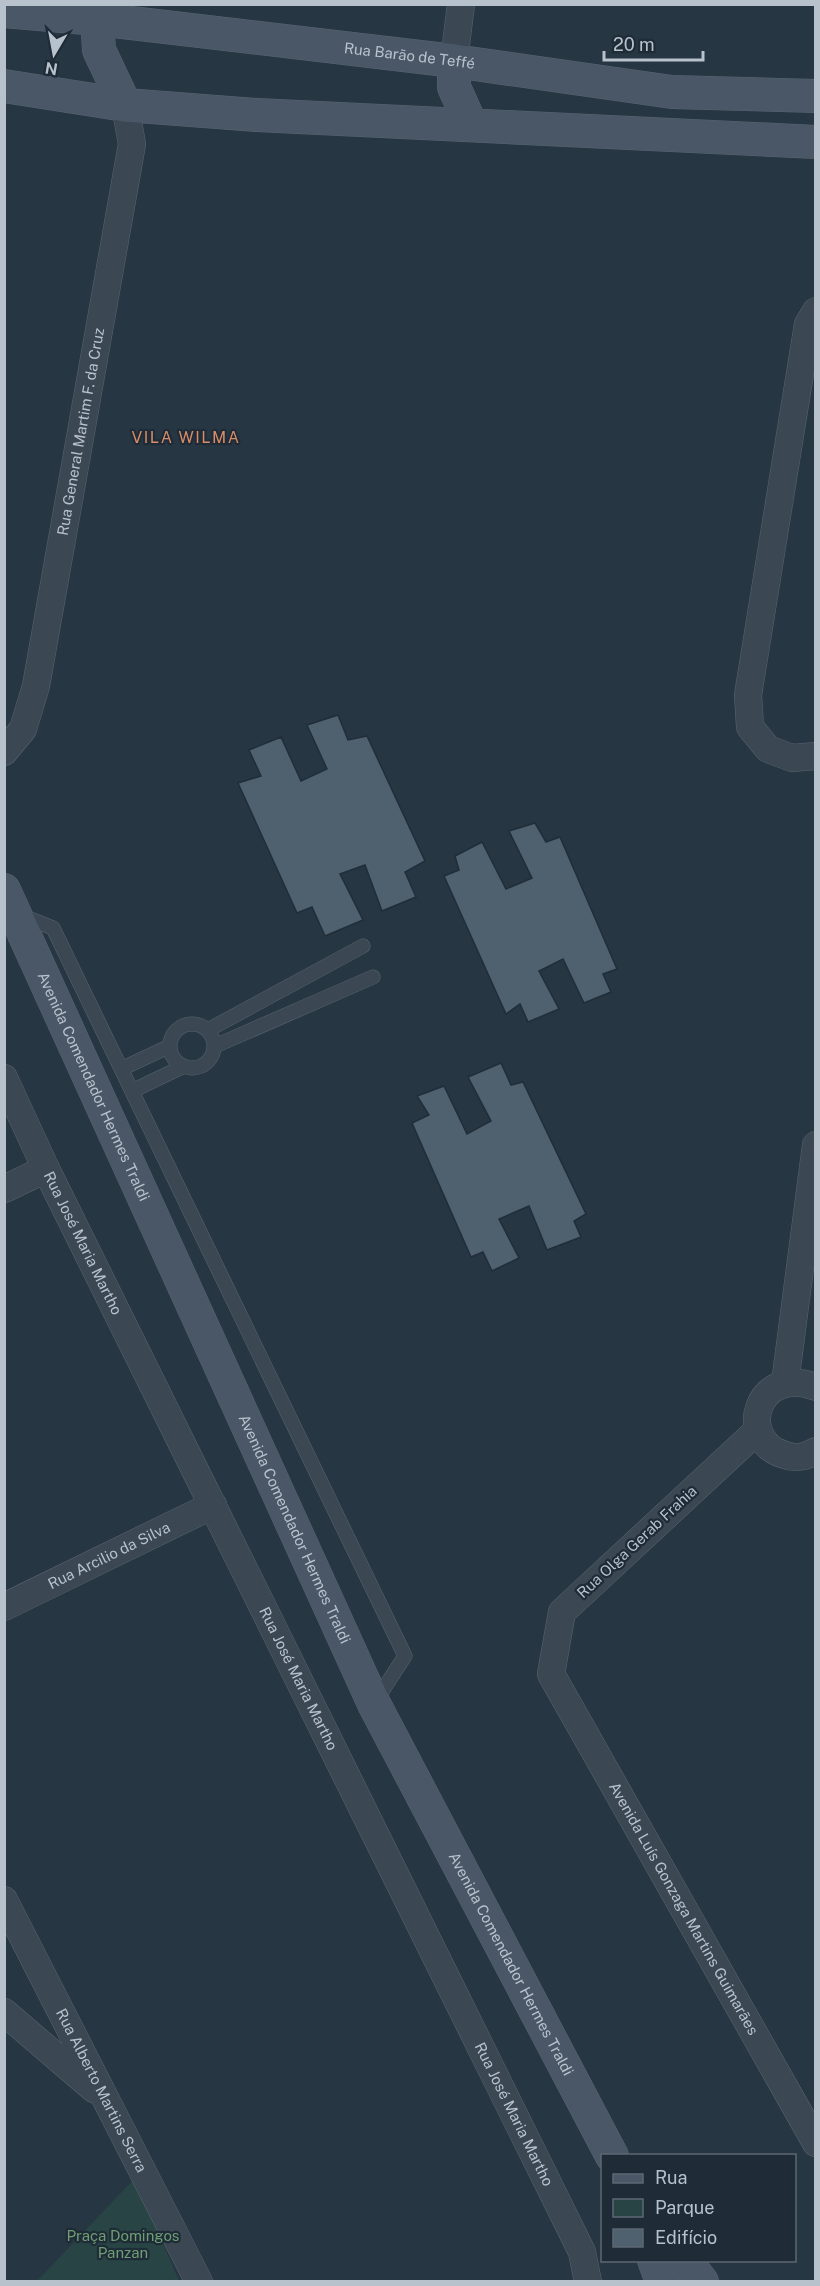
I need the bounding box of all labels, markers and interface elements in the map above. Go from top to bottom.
north arrow [24,24,84,84]
scale bar [604,24,703,62]
text: 20 m [613,34,655,55]
street label: Rua Barão de Teffé [343,39,476,72]
text: N [44,58,59,79]
street label: Rua General Martim F. da Cruz [54,326,107,537]
district label: VILA WILMA [131,428,241,447]
street label: Avenida Comendador Hermes Traldi [34,969,153,1204]
street label: Rua José Maria Martho [41,1168,126,1317]
street label: Avenida Comendador Hermes Traldi [236,1412,354,1646]
street label: Rua Olga Gerab Frahia [574,1482,700,1601]
street label: Rua Arcilio da Silva [45,1518,173,1592]
street label: Rua José Maria Martho [256,1604,341,1753]
street label: Avenida Luís Gonzaga Martins Guimarães [606,1779,762,2038]
street label: Avenida Comendador Hermes Traldi [446,1849,577,2078]
street label: Rua Alberto Martins Serra [53,2006,151,2175]
street label: Rua José Maria Martho [472,2040,557,2189]
legend [601,2154,796,2262]
text: Rua [655,2167,687,2188]
text: Parque [655,2197,715,2218]
park label: Praça Domingos Panzan [67,2227,179,2261]
text: Edifício [655,2227,717,2248]

